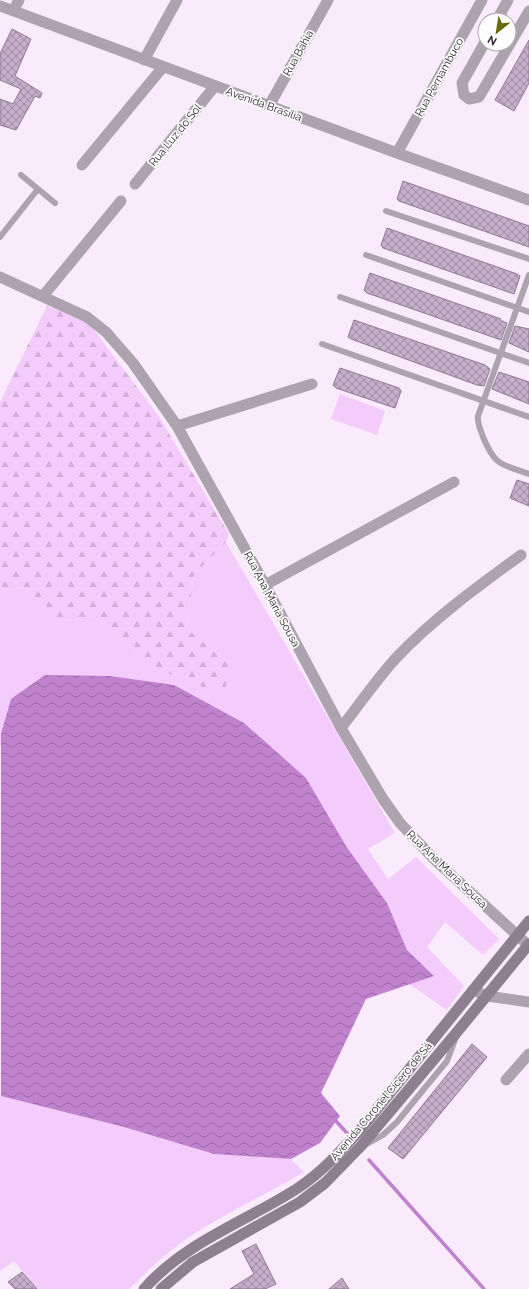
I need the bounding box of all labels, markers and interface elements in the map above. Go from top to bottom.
north arrow [477,12,517,52]
street label: Rua Bahia [280,28,316,79]
text: N [485,32,499,48]
street label: Rua Pernambuco [412,35,467,119]
street label: Avenida Brasília [224,85,304,124]
street label: Rua Luz do Sol [146,102,204,169]
street label: Rua Ana Maria Sousa [241,549,302,649]
street label: Rua Ana Maria Sousa [404,828,489,911]
street label: Avenida Coronel Cícero de Sá [328,1039,435,1163]

